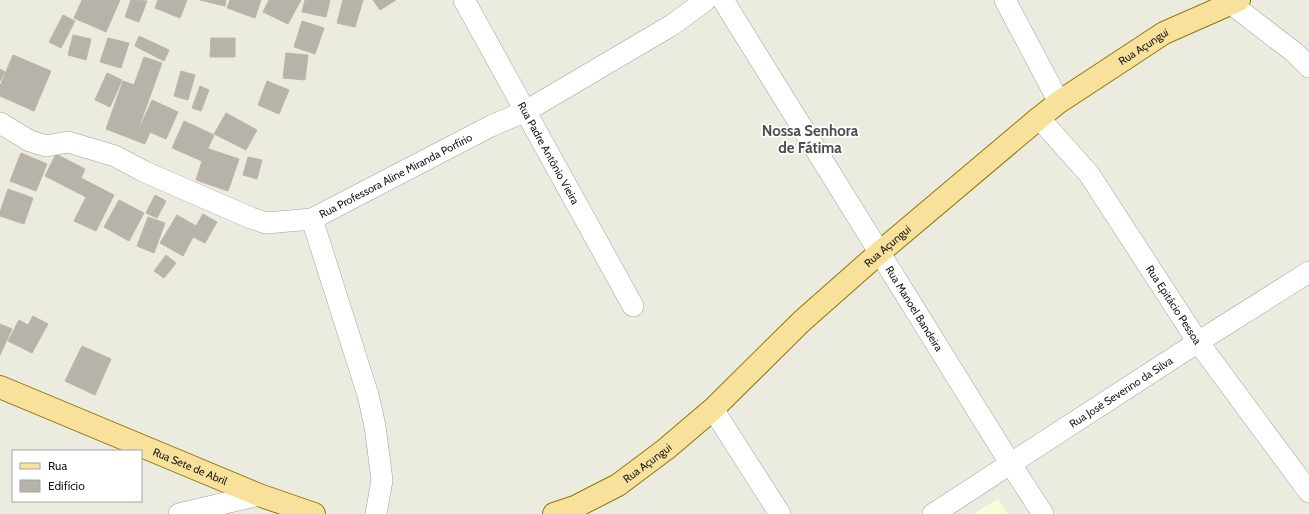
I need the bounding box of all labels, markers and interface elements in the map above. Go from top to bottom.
street label: Rua Açungui [1116,25,1170,68]
street label: Rua Padre Antônio Vieira [515,100,583,207]
district label: Nossa Senhora de Fátima [762,122,859,157]
street label: Rua Professora Aline Miranda Porfírio [317,130,475,221]
street label: Rua Açungui [861,222,914,270]
street label: Rua Manoel Bandeira [882,263,946,354]
street label: Rua Epitácio Pessoa [1143,263,1205,348]
street label: Rua José Severino da Silva [1066,353,1176,431]
street label: Rua Açungui [620,440,674,486]
street label: Rua Sete de Abril [151,445,230,488]
legend [12,450,142,502]
text: Rua [48,458,67,473]
text: Edifício [48,478,85,493]

